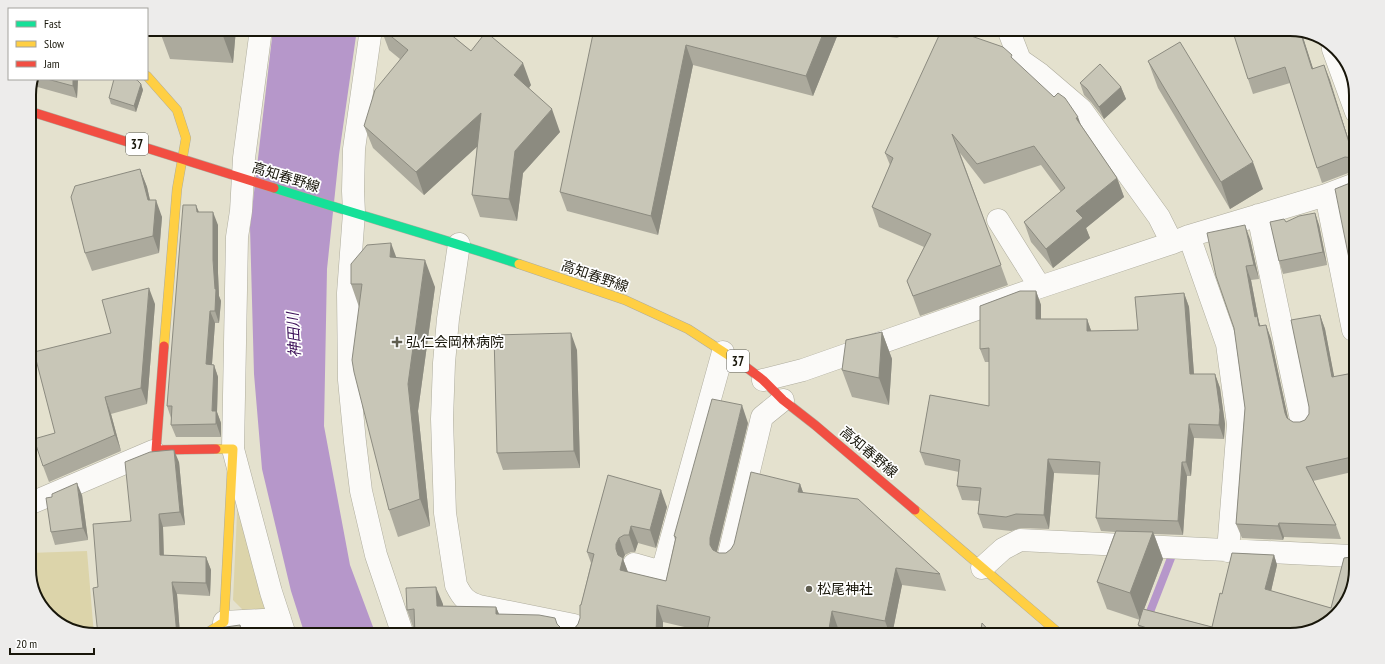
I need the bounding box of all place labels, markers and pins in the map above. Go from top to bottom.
place label: 弘仁会岡林病院 [406,333,504,351]
marker: 弘仁会岡林病院 [391,336,403,348]
place label: 松尾神社 [817,580,873,598]
marker: 松尾神社 [804,584,814,594]

